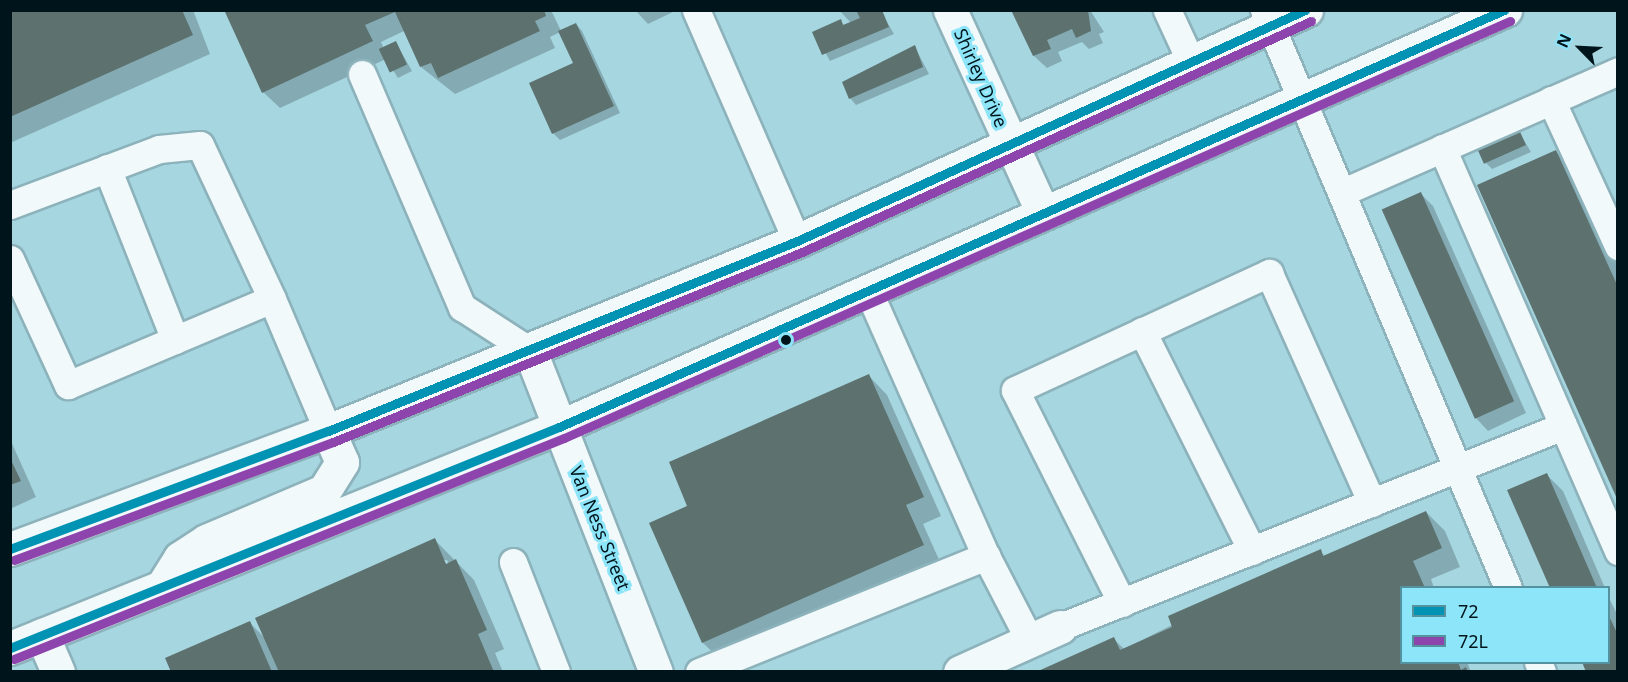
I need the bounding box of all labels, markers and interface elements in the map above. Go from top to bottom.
north arrow [1550,18,1610,78]
street label: Shirley Drive [950,25,1012,131]
text: N [1551,30,1576,51]
unlabelled marker [780,334,792,346]
street label: Van Ness Street [565,463,635,593]
legend [1400,586,1610,664]
text: 72 [1458,599,1479,623]
text: 72L [1458,629,1488,653]

